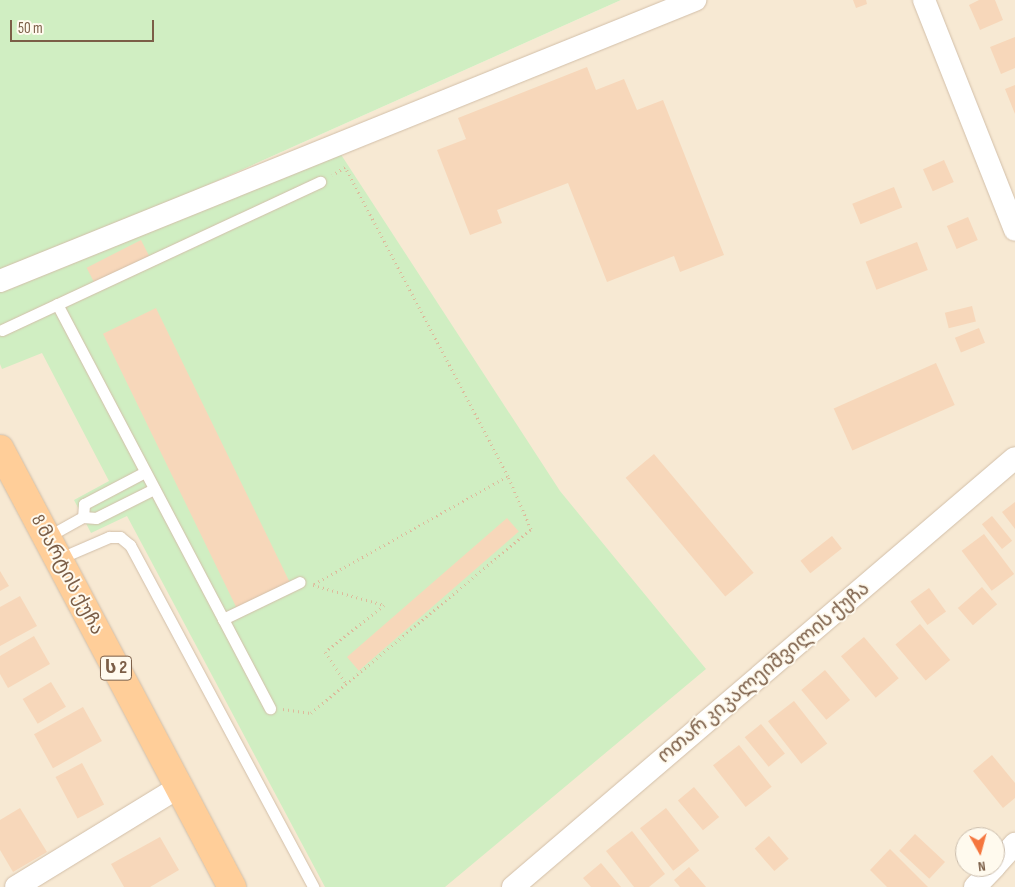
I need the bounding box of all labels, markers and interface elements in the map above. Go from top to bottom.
scale bar [12,10,156,42]
text: 50 m [18,19,43,38]
street label: 8 მარტის ქუჩა [26,511,108,639]
street label: ოთარ კიკალეიშვილის ქუჩა [653,578,875,768]
road number: ს 2 [100,652,132,684]
north arrow [955,827,1005,877]
text: N [977,857,987,875]

